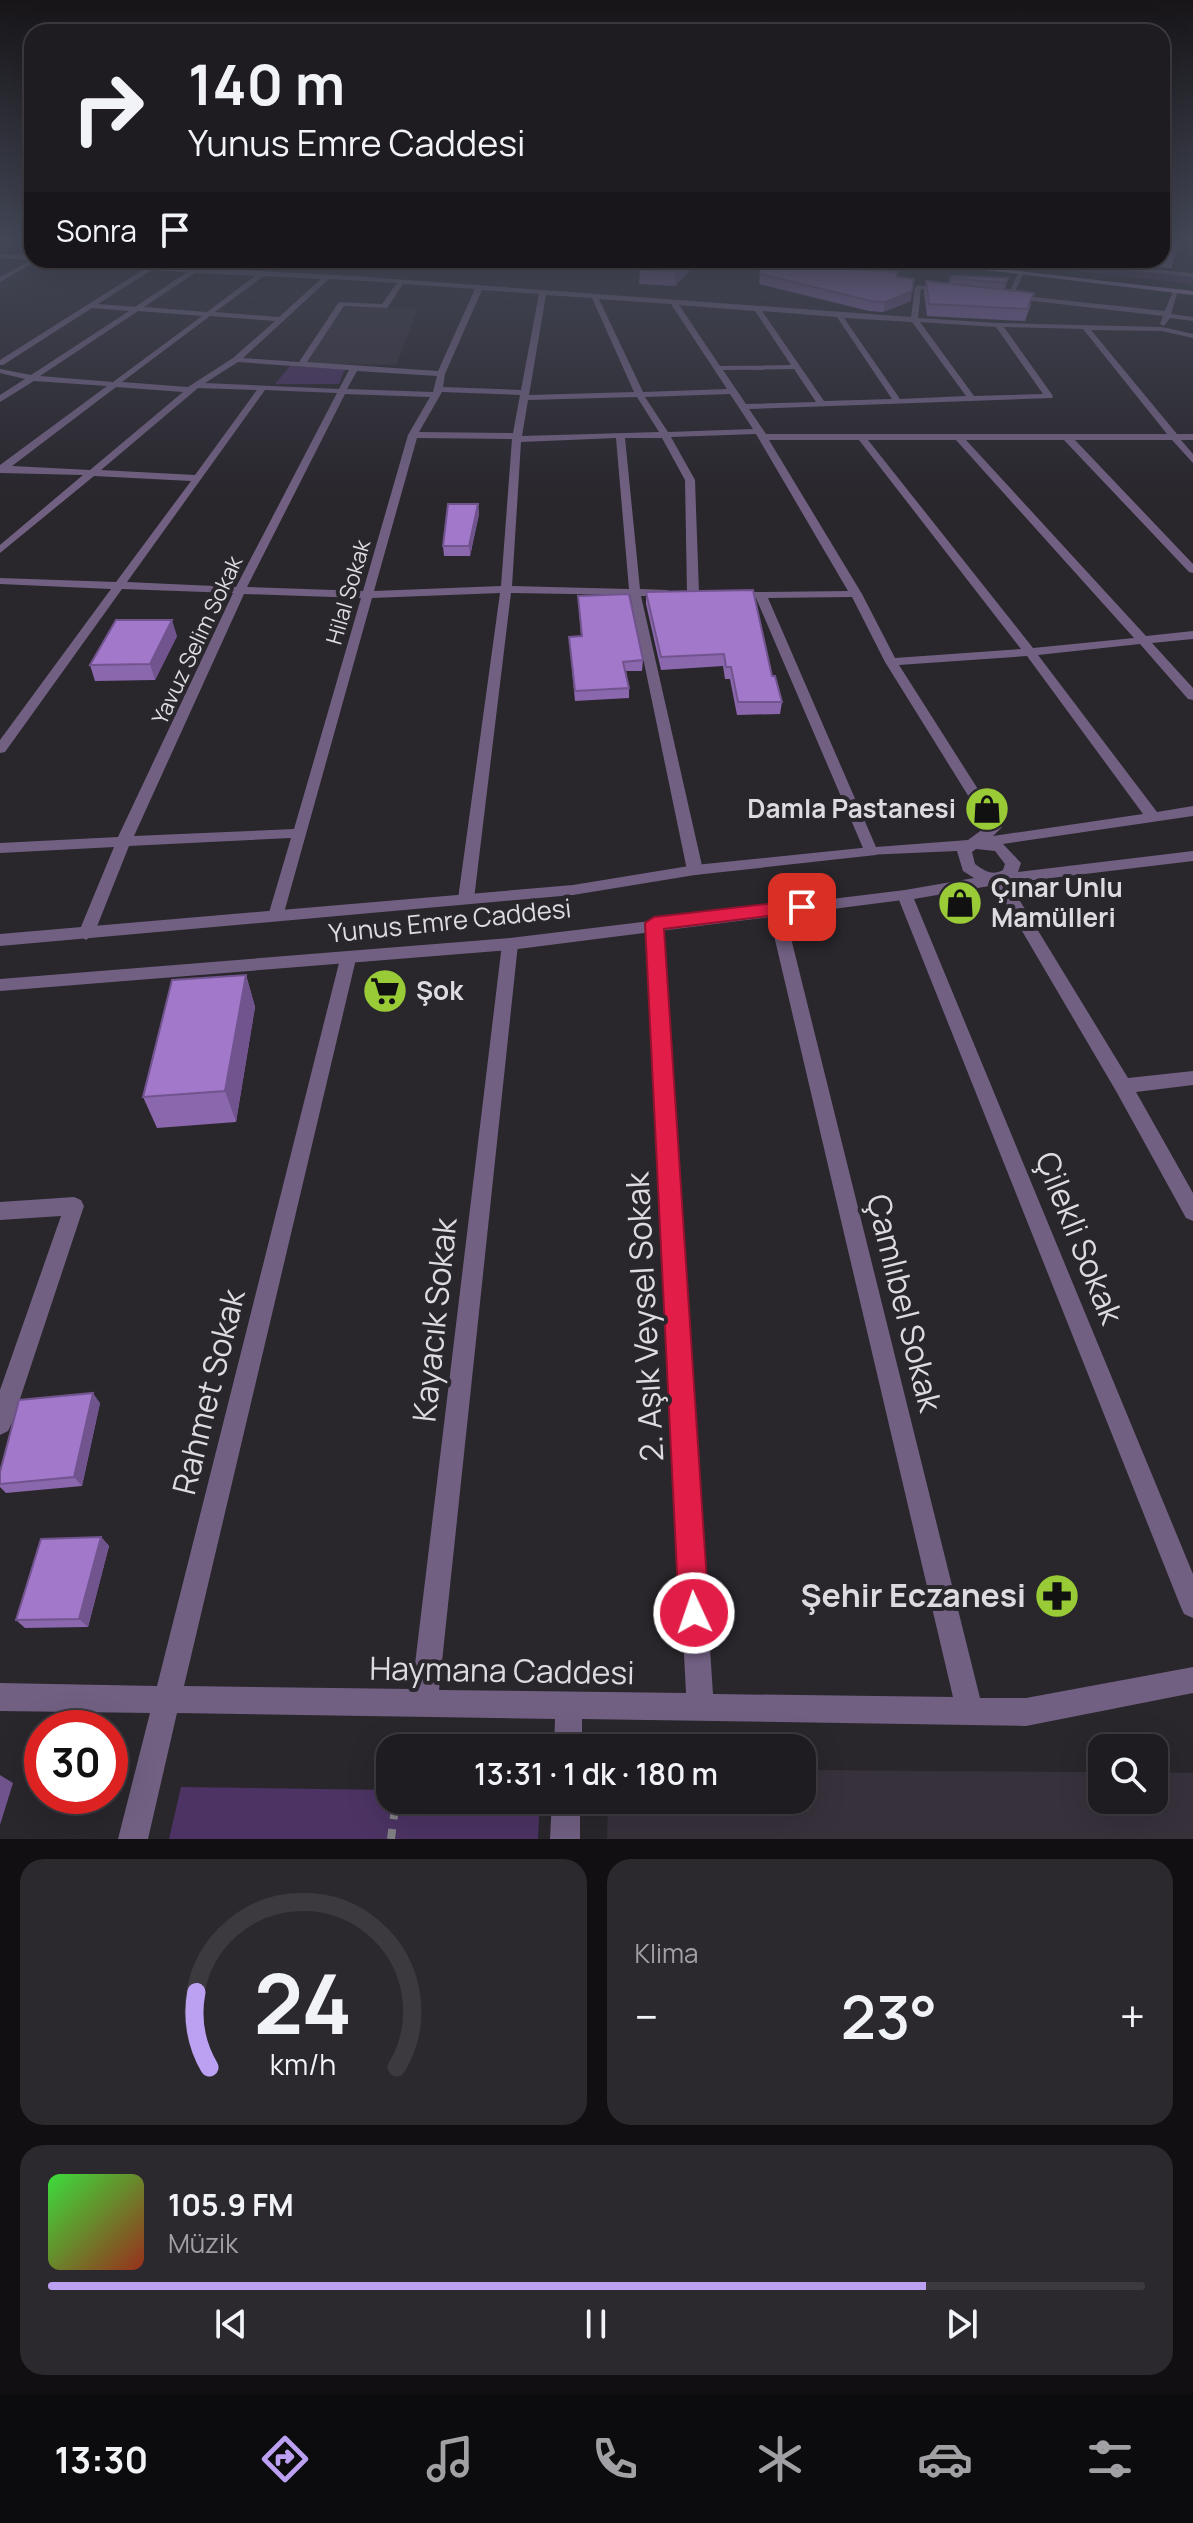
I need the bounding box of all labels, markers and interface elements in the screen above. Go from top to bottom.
text: 140 m [188,45,345,122]
icon: right [56,56,160,160]
text: Yunus Emre Caddesi [188,118,526,167]
icon: arrive [153,208,197,252]
text: Sonra [56,210,137,251]
street label: Hilal Sokak [319,535,378,648]
street label: Yavuz Selim Sokak [145,550,250,729]
shop icon: Damla Pastanesi [963,785,1011,833]
place label: Damla Pastanesi [747,790,956,826]
place label: Çınar Unlu Mamülleri [991,869,1123,935]
pin [768,873,836,941]
shop icon: Çınar Unlu Mamülleri [936,879,984,927]
icon: arrive [780,885,824,929]
street label: Yunus Emre Caddesi [327,889,573,951]
supermarket icon: Şok [361,967,409,1015]
place label: Şok [416,972,464,1008]
street label: Çilekli Sokak [1025,1145,1135,1331]
street label: 2. Aşık Veysel Sokak [614,1170,674,1463]
street label: Çamlıbel Sokak [857,1190,953,1417]
street label: Kayacık Sokak [401,1215,467,1424]
street label: Rahmet Sokak [161,1283,255,1499]
position arrow [652,1571,736,1655]
pharmacy icon: Şehir Eczanesi [1033,1572,1081,1620]
place label: Şehir Eczanesi [801,1573,1026,1617]
street label: Haymana Caddesi [369,1646,635,1694]
speed limit sign: 30 [24,1710,128,1814]
map controls [1088,1734,1168,1814]
button: search [1088,1734,1168,1814]
text: 13:31 · 1 dk · 180 m [474,1753,718,1794]
text: Klima [635,1935,699,1971]
text: 24 [254,1945,353,2059]
text: 23° [841,1975,937,2057]
text: − [635,1986,658,2046]
text: + [1120,1986,1145,2046]
text: km/h [270,2045,336,2084]
text: 105.9 FM [168,2184,294,2225]
text: Müzik [168,2225,238,2261]
icon: previous [209,2302,253,2346]
icon: pause [574,2302,618,2346]
icon: next [940,2302,984,2346]
icon: directions [257,2431,313,2487]
icon: music [422,2431,478,2487]
icon: phone [587,2431,643,2487]
icon: climate [752,2431,808,2487]
icon: car [917,2431,973,2487]
icon: filters [1082,2431,1138,2487]
text: 13:30 [55,2435,148,2484]

